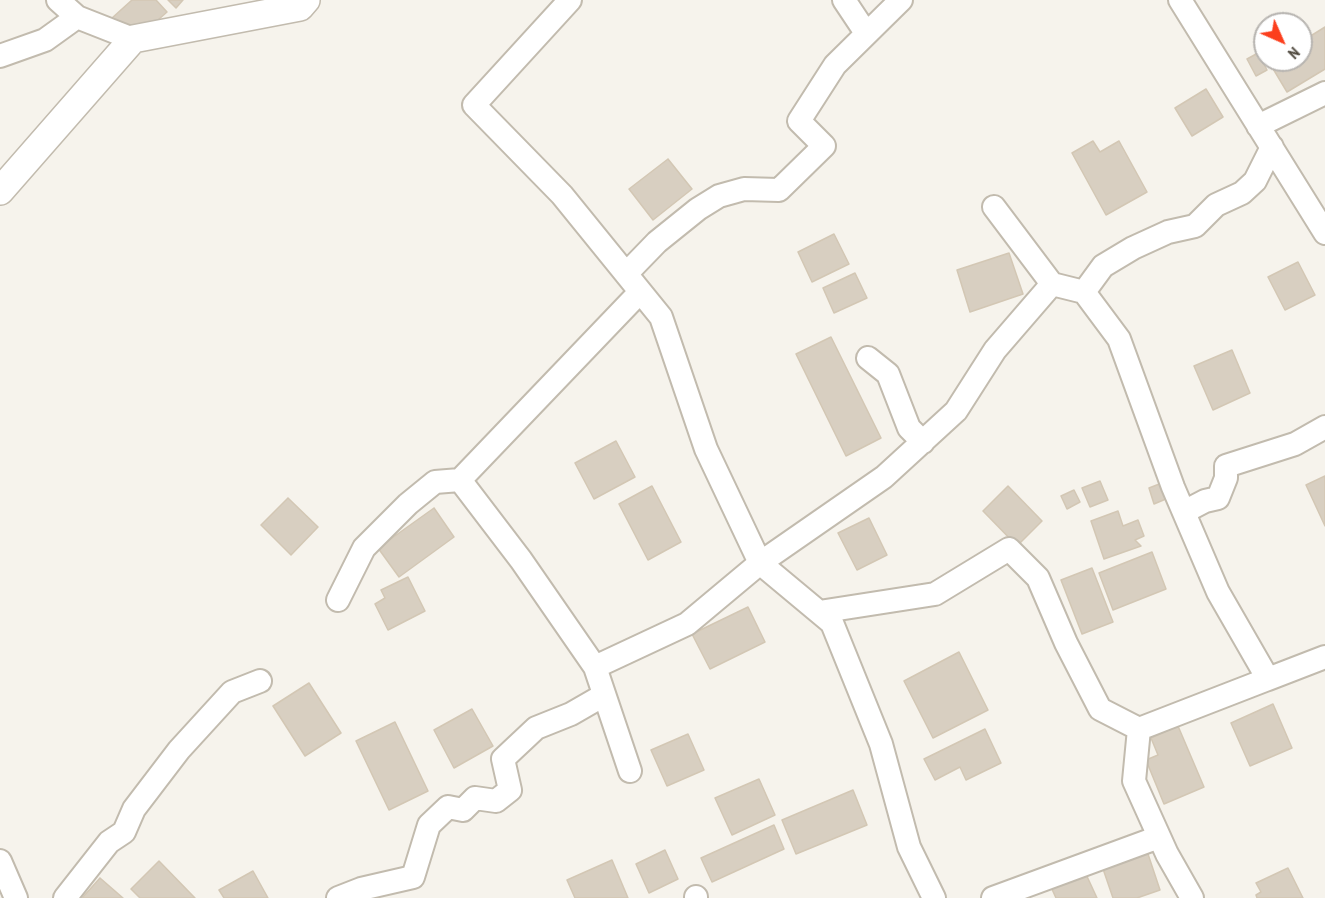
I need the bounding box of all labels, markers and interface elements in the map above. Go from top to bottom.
north arrow [1253,12,1313,72]
text: N [1284,43,1304,63]

